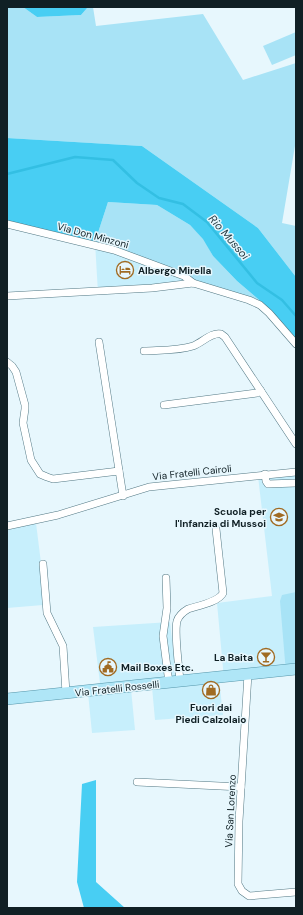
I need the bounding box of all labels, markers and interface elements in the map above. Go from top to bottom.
water label: Rio Mussoi [206,212,252,262]
street label: Via Don Minzoni [56,220,130,251]
hotel icon: Albergo Mirella [115,260,135,280]
place label: Albergo Mirella [138,264,211,277]
street label: Via Fratelli Cairoli [152,462,232,483]
place label: Scuola per l'Infanzia di Mussoi [175,505,266,530]
school or university icon: Scuola per l'Infanzia di Mussoi [269,507,289,527]
bar icon: La Baita [256,647,276,667]
place label: La Baita [214,651,253,664]
public building icon: Mail Boxes Etc. [98,657,118,677]
place label: Mail Boxes Etc. [121,661,194,674]
street label: Via Fratelli Rosselli [74,678,160,699]
shop icon: Fuori dai Piedi Calzolaio [201,680,221,700]
place label: Fuori dai Piedi Calzolaio [176,701,246,726]
street label: Via San Lorenzo [222,774,239,848]

